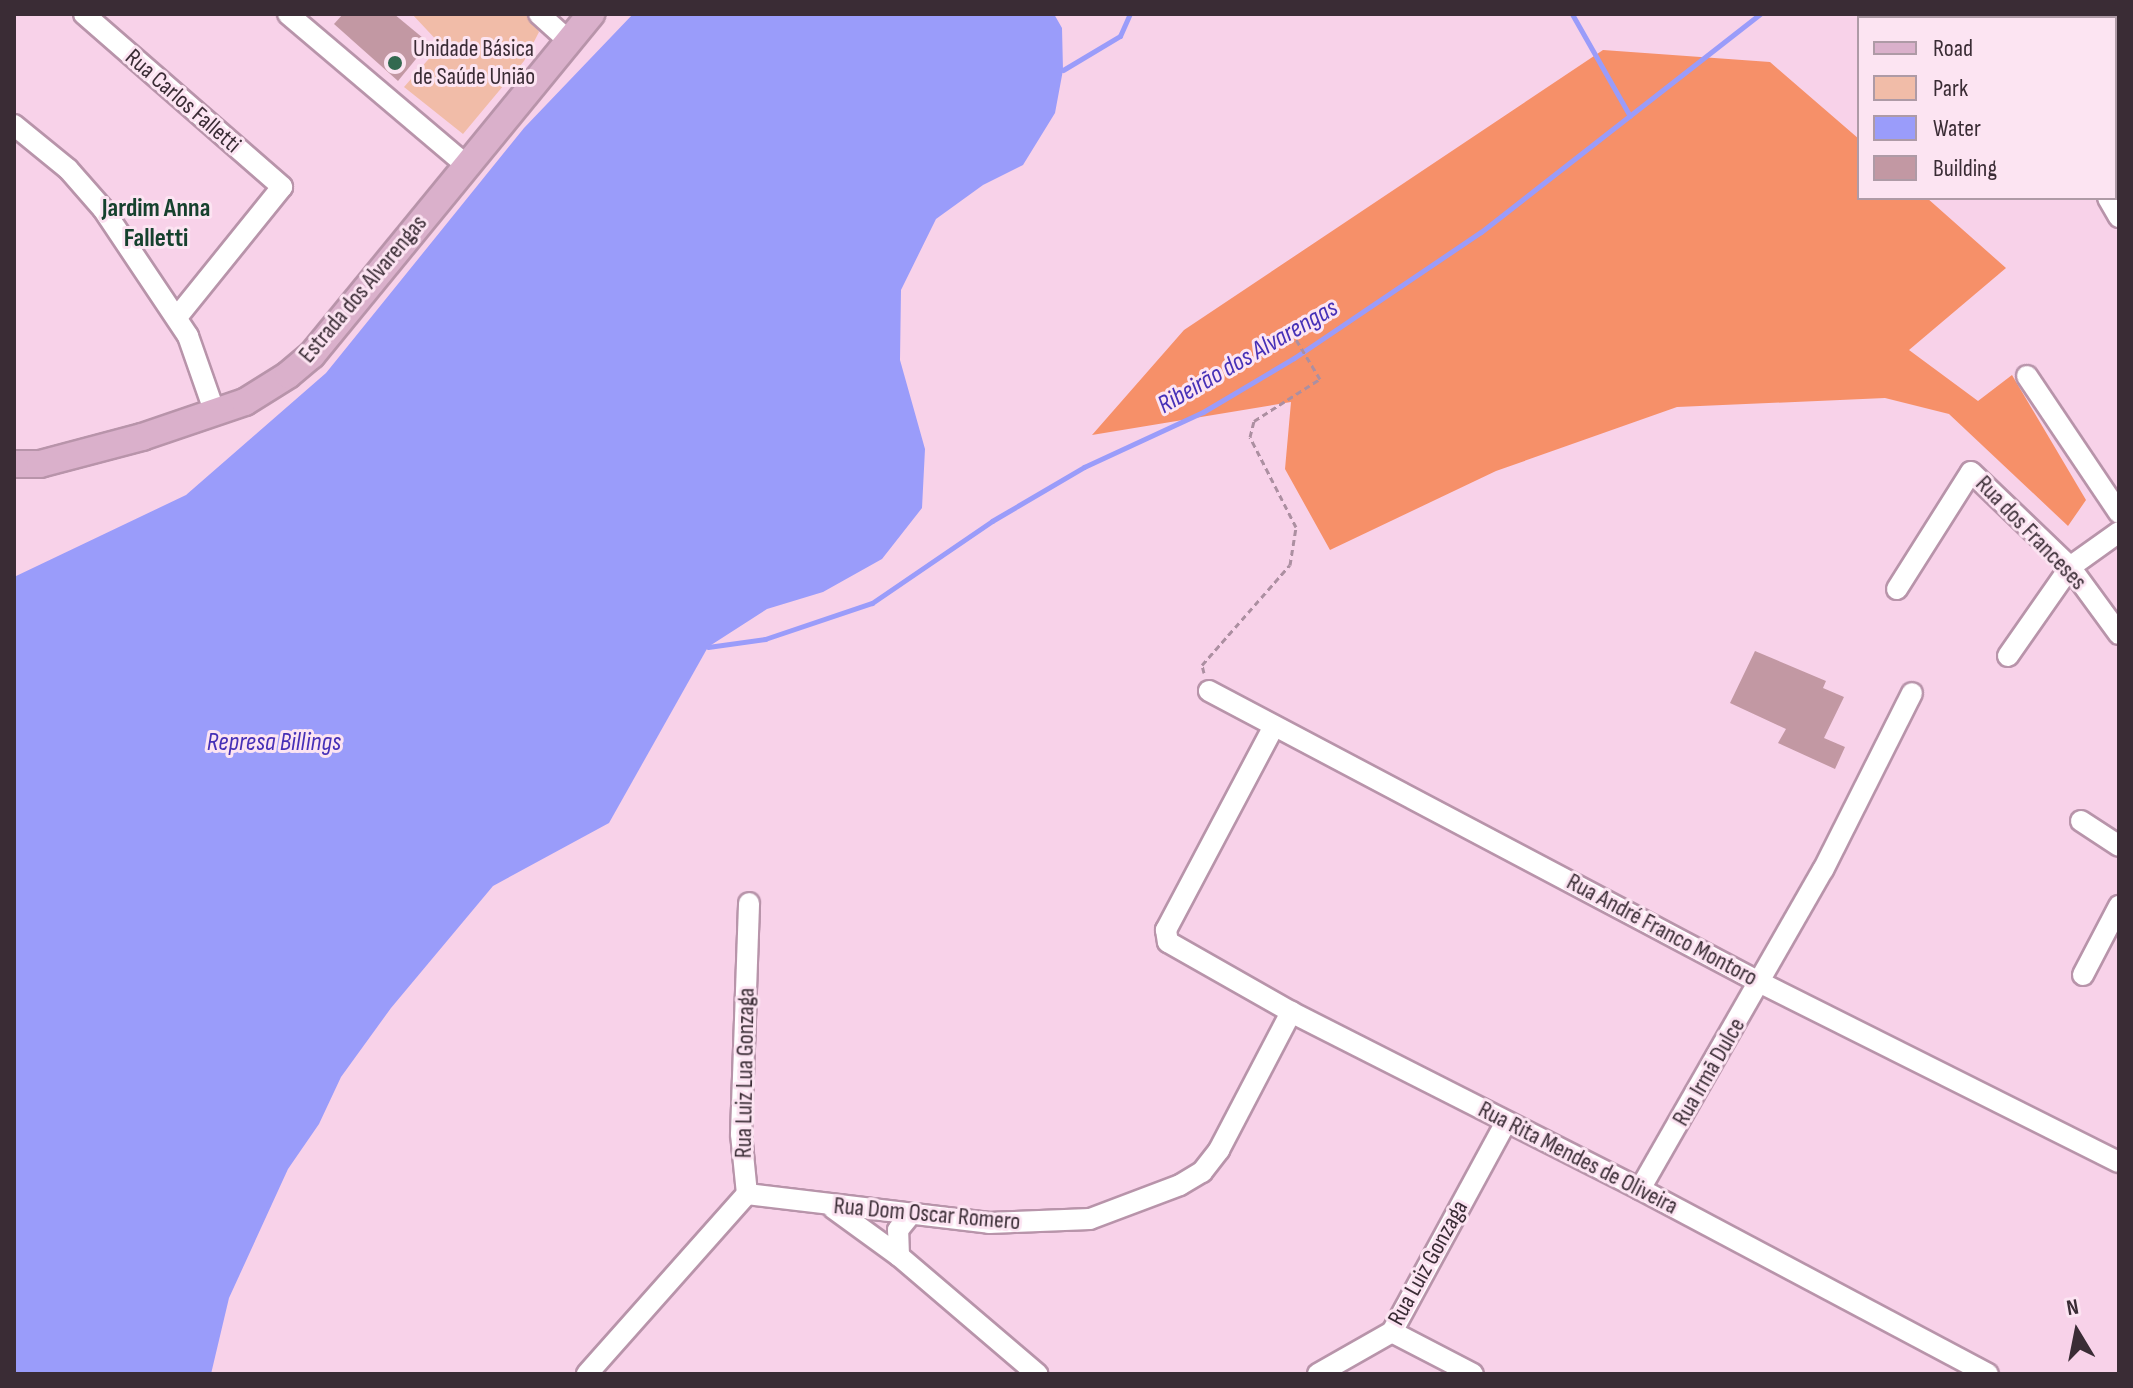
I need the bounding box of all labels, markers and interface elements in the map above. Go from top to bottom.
legend [1857,16,2117,200]
text: Road [1933,34,1973,63]
place label: Unidade Básica de Saúde União [413,35,535,91]
street label: Rua Carlos Falletti [119,43,247,159]
marker: Unidade Básica de Saúde União [384,52,406,74]
text: Park [1933,74,1968,103]
text: Water [1933,114,1981,143]
text: Building [1933,154,1997,183]
district label: Jardim Anna Falletti [102,193,210,254]
street label: Estrada dos Alvarengas [293,209,433,369]
water label: Ribeirão dos Alvarengas [1152,293,1344,421]
street label: Rua dos Franceses [1969,470,2093,596]
water label: Represa Billings [207,727,341,759]
street label: Rua André Franco Montoro [1562,868,1762,992]
street label: Rua Luiz Lua Gonzaga [729,987,761,1159]
street label: Rua Irmã Dulce [1667,1013,1751,1131]
street label: Rua Rita Mendes de Oliveira [1473,1095,1683,1221]
street label: Rua Dom Oscar Romero [833,1192,1021,1236]
street label: Rua Luiz Gonzaga [1382,1195,1474,1331]
north arrow [2037,1292,2117,1372]
text: N [2065,1294,2081,1322]

